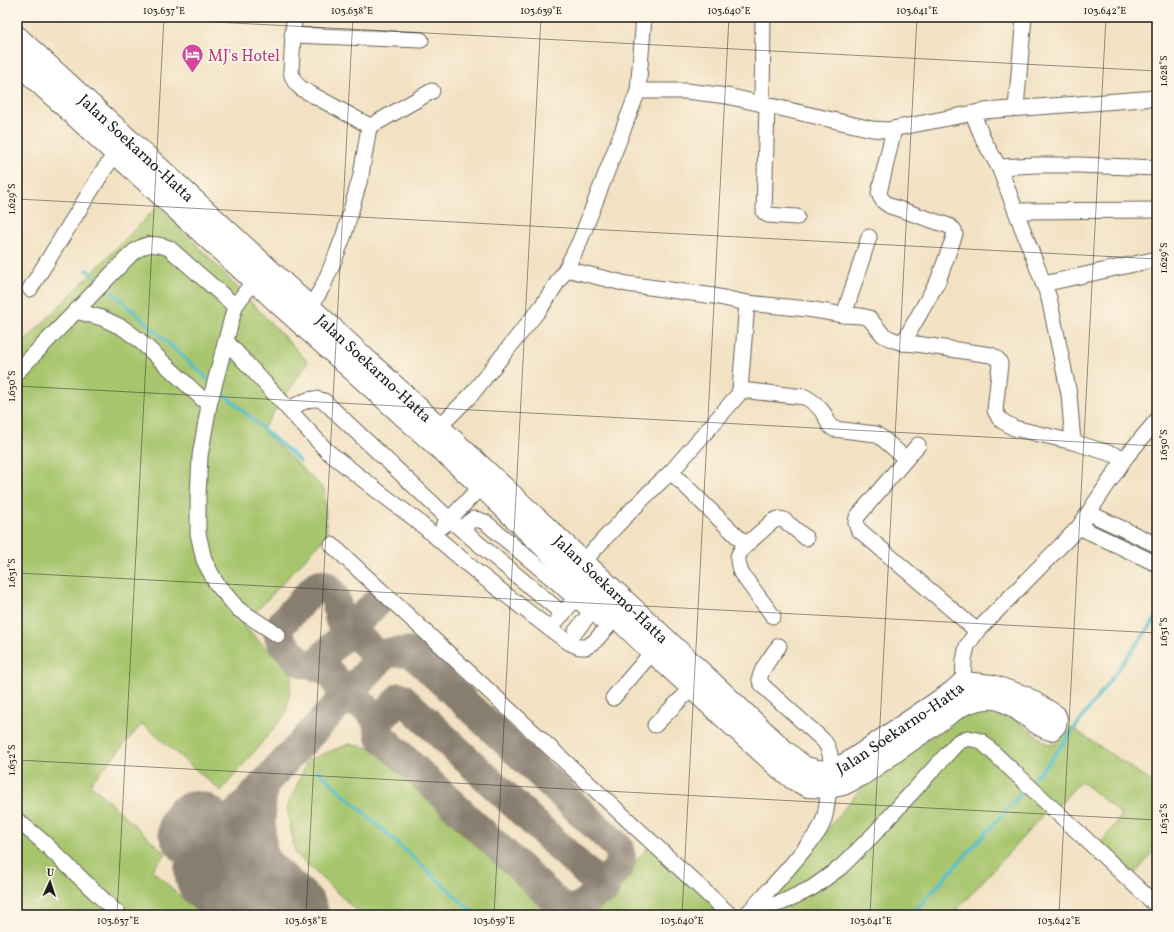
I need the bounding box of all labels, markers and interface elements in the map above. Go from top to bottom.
text: 103.637°E [143,4,185,18]
text: 103.638°E [331,4,373,18]
text: 103.639°E [520,4,562,18]
text: 103.640°E [707,4,751,18]
text: 103.641°E [896,4,938,18]
text: 103.642°E [1084,4,1126,18]
hotel icon: MJ's Hotel [180,42,206,75]
place label: MJ's Hotel [208,46,280,68]
text: 1.628°S [1157,55,1171,87]
street label: Jalan Soekarno-Hatta [73,90,198,208]
text: 1.629°S [5,184,19,214]
text: 1.629°S [1157,243,1171,273]
street label: Jalan Soekarno-Hatta [311,310,436,428]
text: 1.630°S [5,370,19,402]
text: 1.630°S [1157,429,1171,461]
street label: Jalan Soekarno-Hatta [548,531,672,650]
text: 1.631°S [5,558,19,588]
text: 1.631°S [1157,617,1171,647]
street label: Jalan Soekarno-Hatta [833,678,970,780]
text: 1.632°S [5,745,19,775]
text: 1.632°S [1157,804,1171,834]
north arrow [30,862,70,902]
text: U [46,866,55,881]
text: 103.637°E [97,914,139,928]
text: 103.638°E [285,914,327,928]
text: 103.639°E [473,914,515,928]
text: 103.640°E [660,914,704,928]
text: 103.641°E [850,914,892,928]
text: 103.642°E [1038,914,1080,928]

